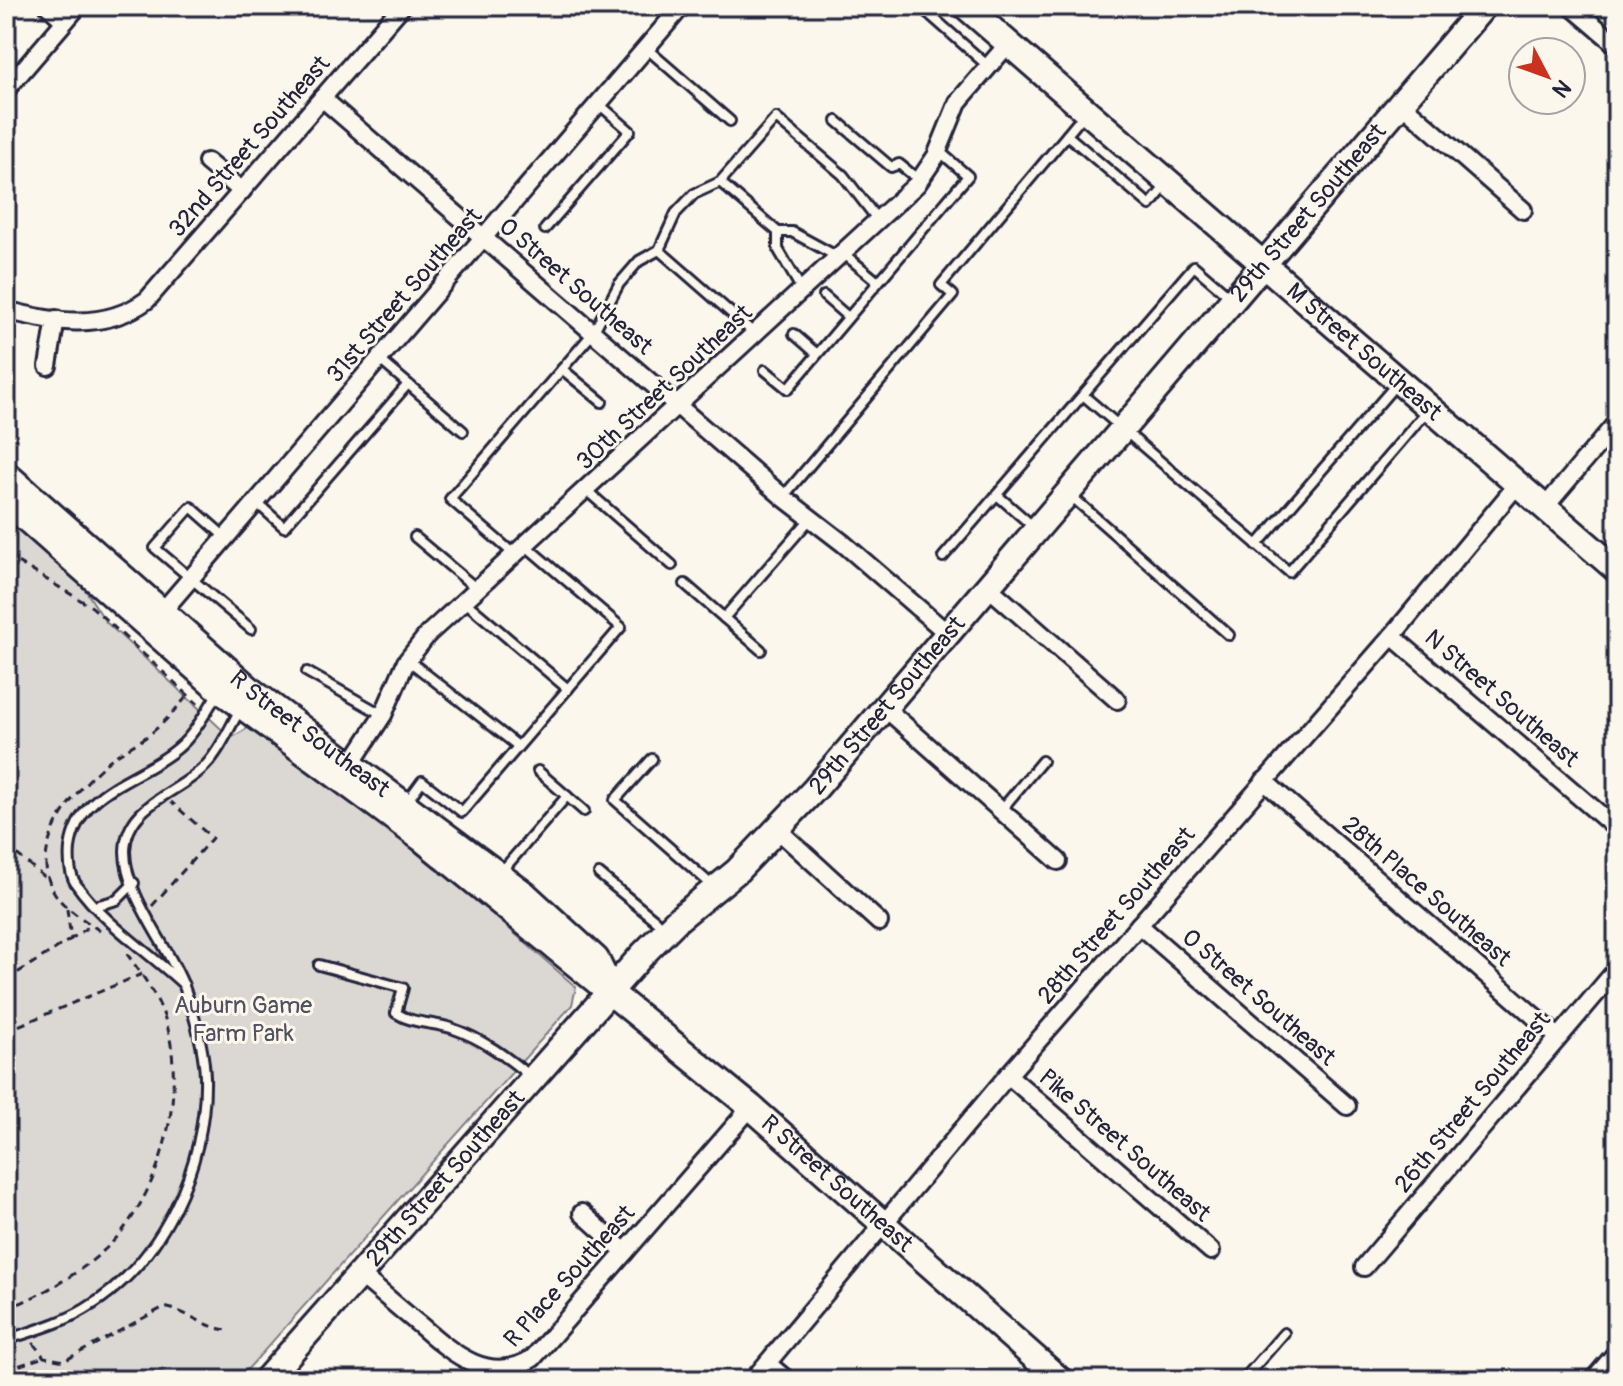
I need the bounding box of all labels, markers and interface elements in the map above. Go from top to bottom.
north arrow [1507,36,1587,116]
street label: 32nd Street Southeast [163,49,336,243]
text: N [1546,74,1577,103]
street label: 29th Street Southeast [1224,117,1393,308]
street label: 31st Street Southeast [321,202,488,389]
street label: O Street Southeast [493,212,659,361]
street label: M Street Southeast [1280,277,1448,427]
street label: 30th Street Southeast [571,298,758,476]
street label: 29th Street Southeast [803,610,972,801]
street label: N Street Southeast [1419,623,1585,774]
street label: R Street Southeast [224,664,396,804]
street label: 28th Place Southeast [1336,810,1517,973]
street label: 28th Street Southeast [1032,821,1201,1010]
street label: O Street Southeast [1176,923,1342,1072]
park label: Auburn Game Farm Park [174,991,312,1048]
street label: 26th Street Southeast [1388,1006,1557,1199]
street label: Pike Street Southeast [1033,1063,1217,1228]
street label: 29th Street Southeast [360,1084,531,1272]
street label: R Street Southeast [755,1109,919,1259]
street label: R Place Southeast [498,1199,641,1354]

